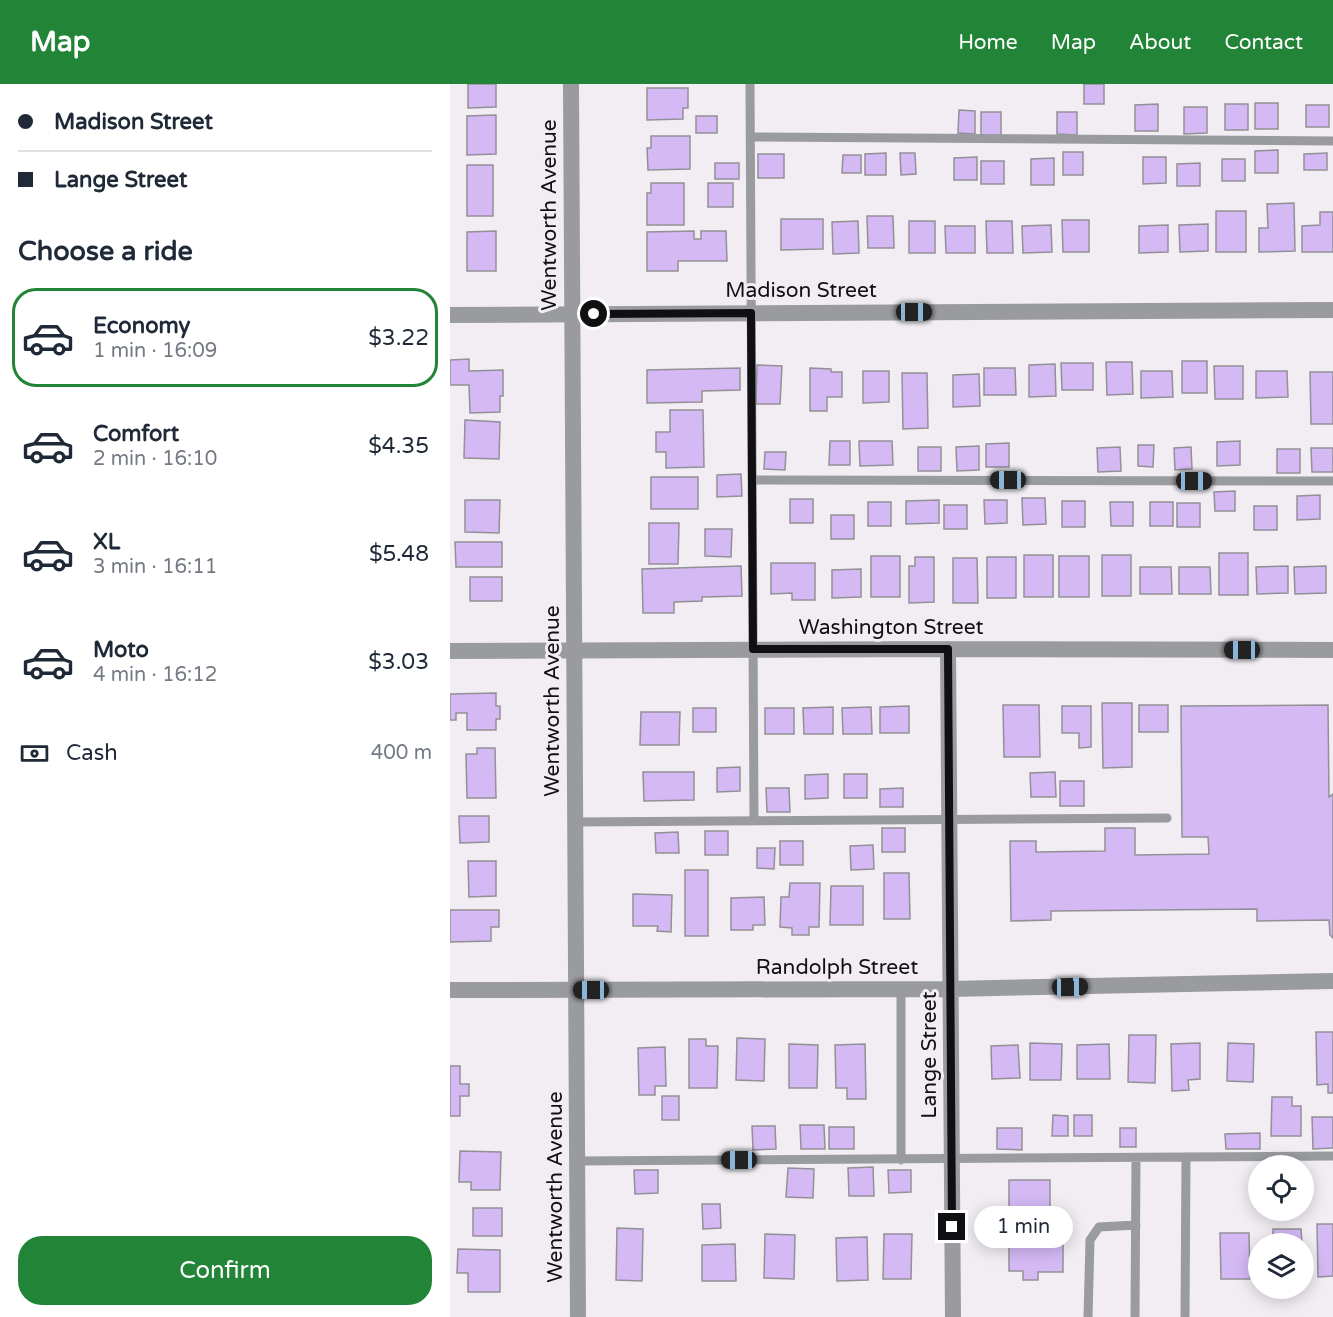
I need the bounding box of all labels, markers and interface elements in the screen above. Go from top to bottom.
text: Map [30,25,90,59]
text: Home [958,30,1018,55]
text: Map [1051,30,1096,55]
text: About [1129,30,1191,55]
text: Contact [1224,30,1303,55]
text: Madison Street [54,109,213,135]
street label: Wentworth Avenue [537,119,562,311]
text: Lange Street [54,167,187,193]
text: Choose a ride [18,235,193,268]
street label: Madison Street [725,278,877,303]
route start [580,300,607,327]
car [896,303,932,321]
icon: car [21,311,75,365]
text: Economy [93,313,190,339]
text: $3.22 [368,325,429,351]
text: 1 min · 16:09 [93,339,217,363]
icon: car [21,419,75,473]
text: Comfort [93,421,179,447]
text: $4.35 [368,433,429,459]
text: 2 min · 16:10 [93,447,217,471]
car [990,471,1026,489]
car [1176,472,1212,490]
icon: car [21,527,75,581]
text: XL [93,529,120,555]
text: $5.48 [369,541,429,567]
text: 3 min · 16:11 [93,555,217,579]
street label: Wentworth Avenue [540,605,565,797]
street label: Washington Street [798,615,984,640]
icon: car [21,635,75,689]
text: Moto [93,637,149,663]
car [1224,641,1260,659]
text: $3.03 [368,649,429,675]
text: 4 min · 16:12 [93,663,217,687]
icon: cash [18,737,51,770]
text: Cash [66,740,118,766]
text: 400 m [371,741,432,765]
street label: Randolph Street [756,955,918,980]
car [1052,978,1088,996]
car [573,981,609,999]
street label: Lange Street [917,991,942,1119]
street label: Wentworth Avenue [543,1091,568,1283]
car [721,1151,757,1169]
map controls [1248,1155,1314,1299]
button: locate [1248,1155,1314,1221]
callout: 1 min [973,1206,1072,1248]
route end [938,1213,965,1240]
text: 1 min [997,1215,1050,1239]
button: layers [1248,1233,1314,1299]
button: Confirm [18,1236,432,1305]

